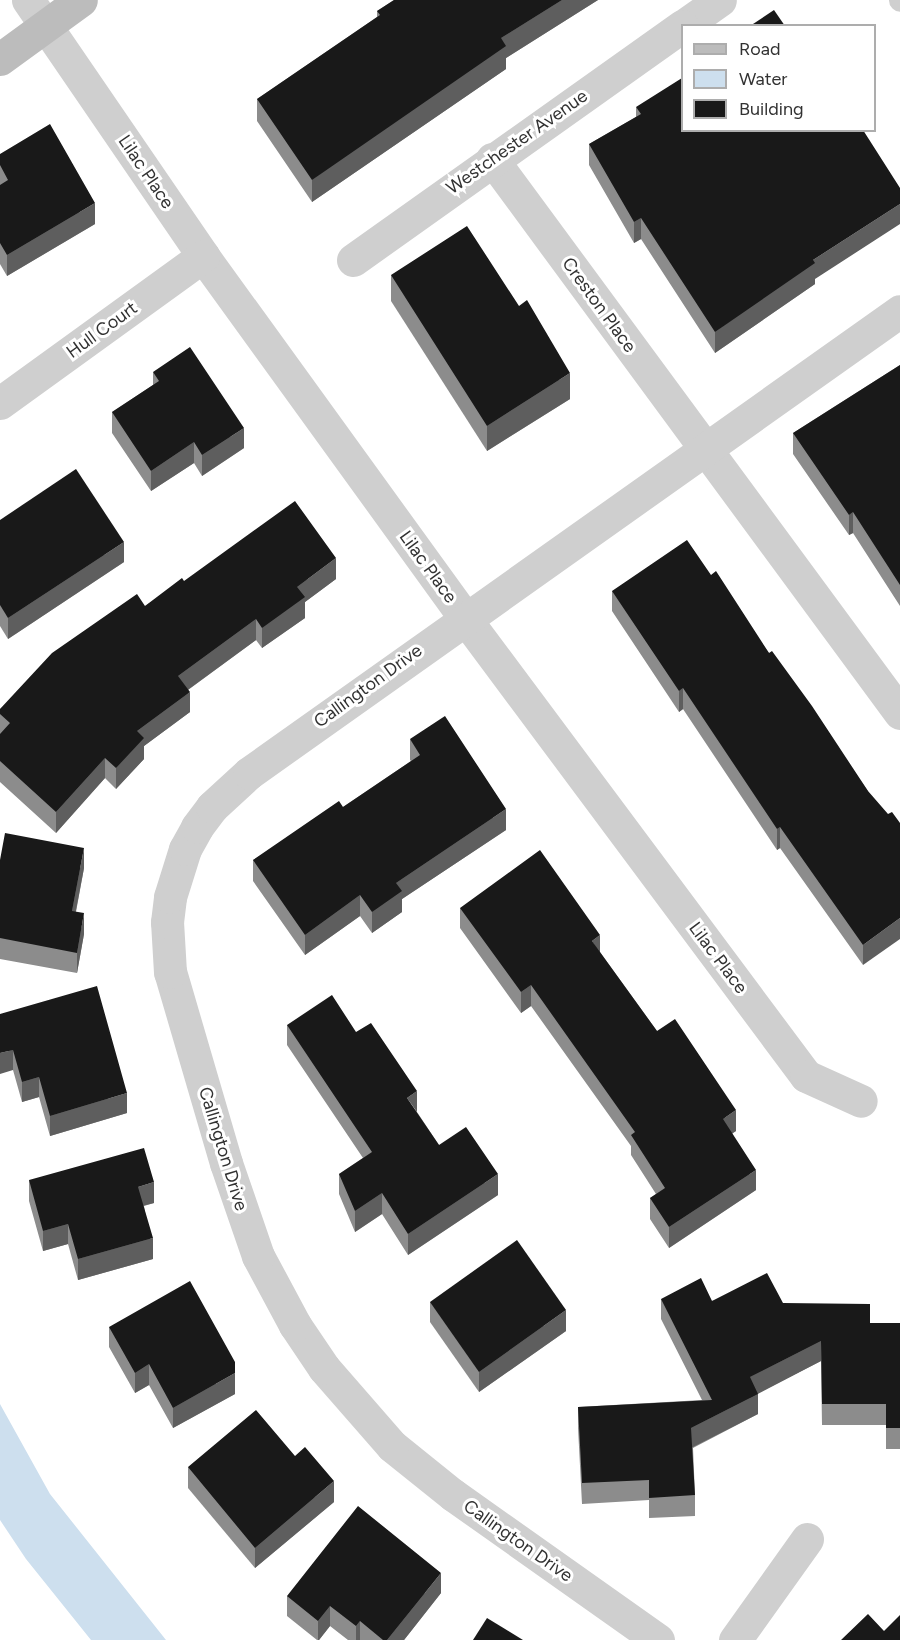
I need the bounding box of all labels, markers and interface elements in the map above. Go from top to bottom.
legend [681,24,876,132]
text: Road [739,38,780,60]
text: Water [739,68,787,90]
street label: Westchester Avenue [442,85,592,199]
text: Building [739,98,804,120]
street label: Lilac Place [114,131,178,213]
street label: Creston Place [557,253,641,357]
street label: Hull Court [62,297,142,363]
street label: Lilac Place [395,527,461,607]
street label: Callington Drive [310,640,426,732]
street label: Lilac Place [684,918,752,998]
street label: Callington Drive [194,1085,252,1213]
street label: Callington Drive [459,1495,577,1587]

